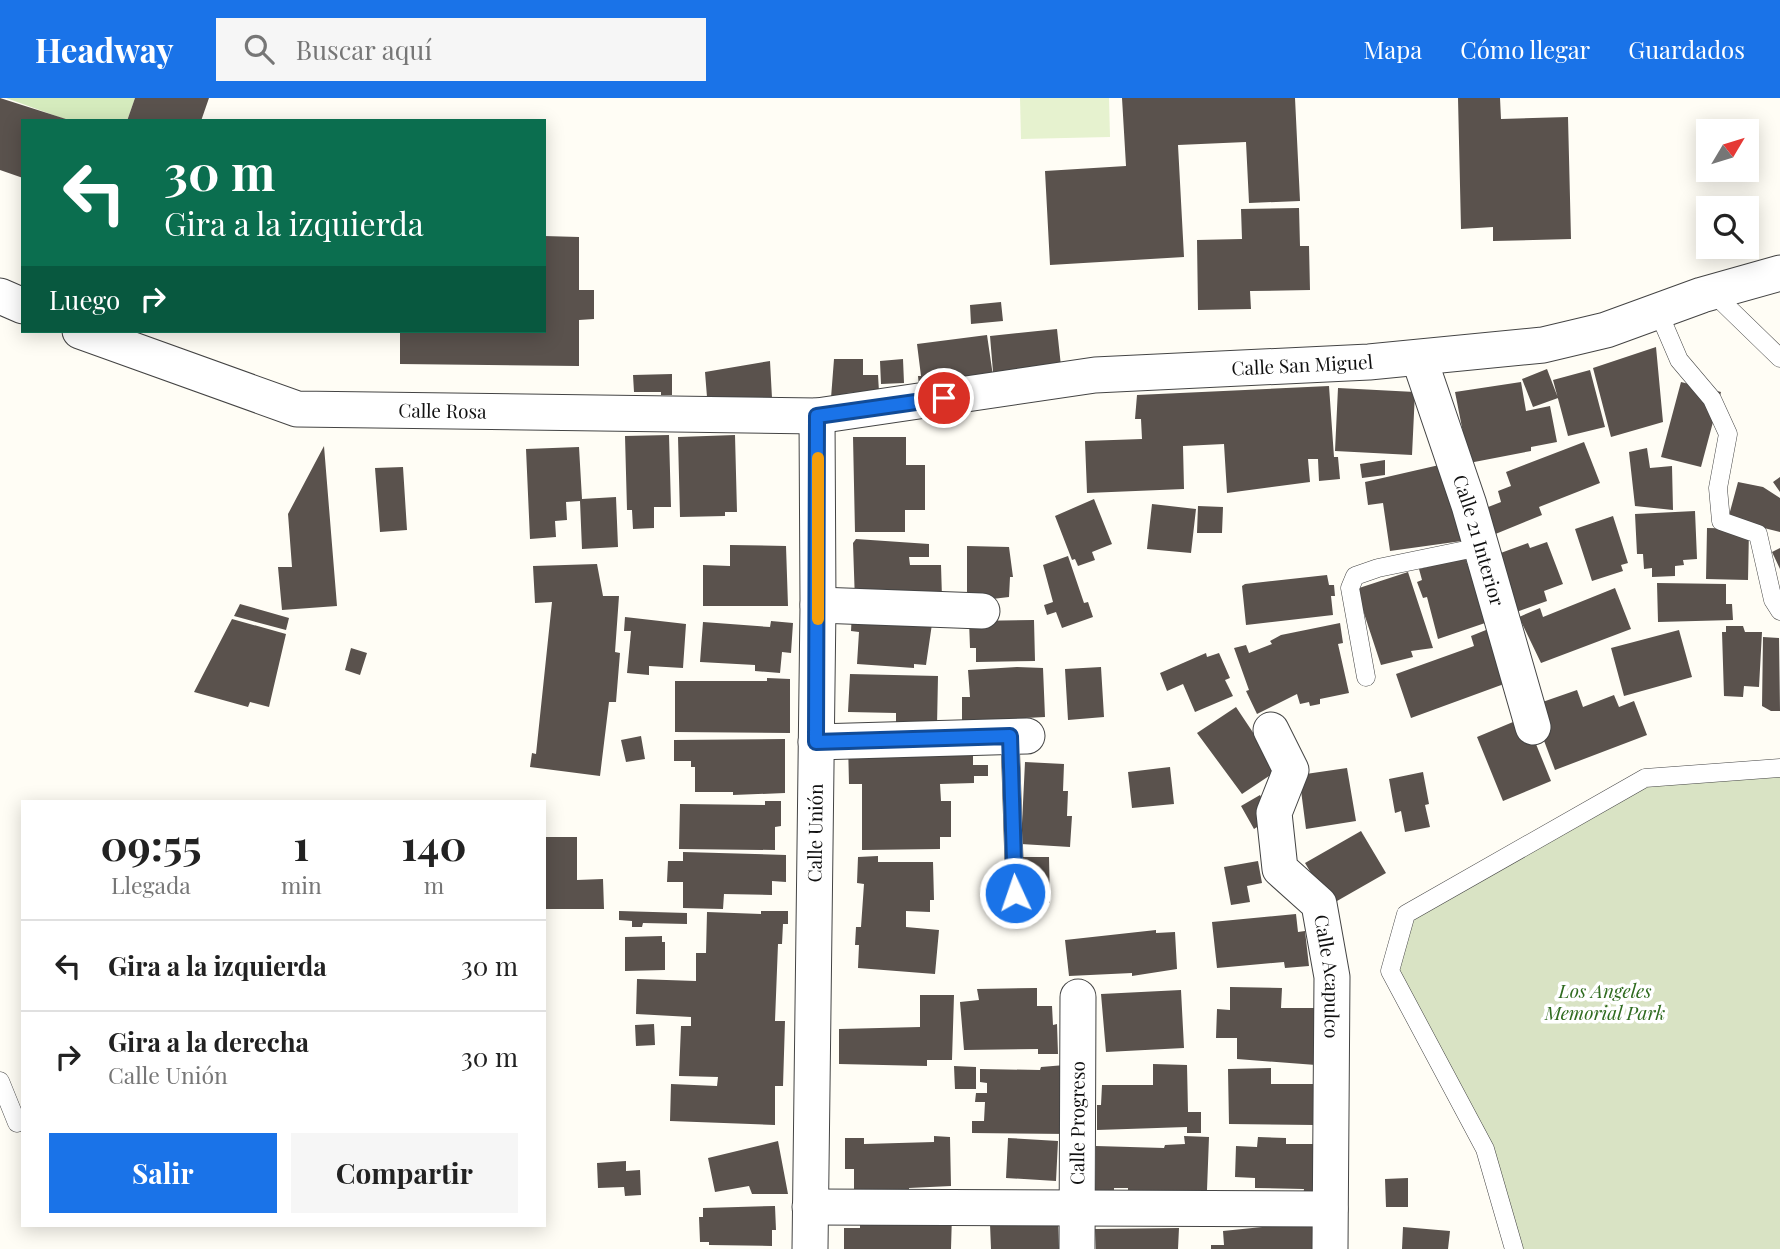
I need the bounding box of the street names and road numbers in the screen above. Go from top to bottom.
street label: Calle San Miguel [1231,348,1375,381]
street label: Calle Rosa [398,396,487,424]
street label: Calle 21 Interior [1448,471,1512,609]
street label: Calle Unión [801,783,828,883]
street label: Calle Acapulco [1309,912,1346,1039]
street label: Calle Progreso [1063,1061,1090,1185]

